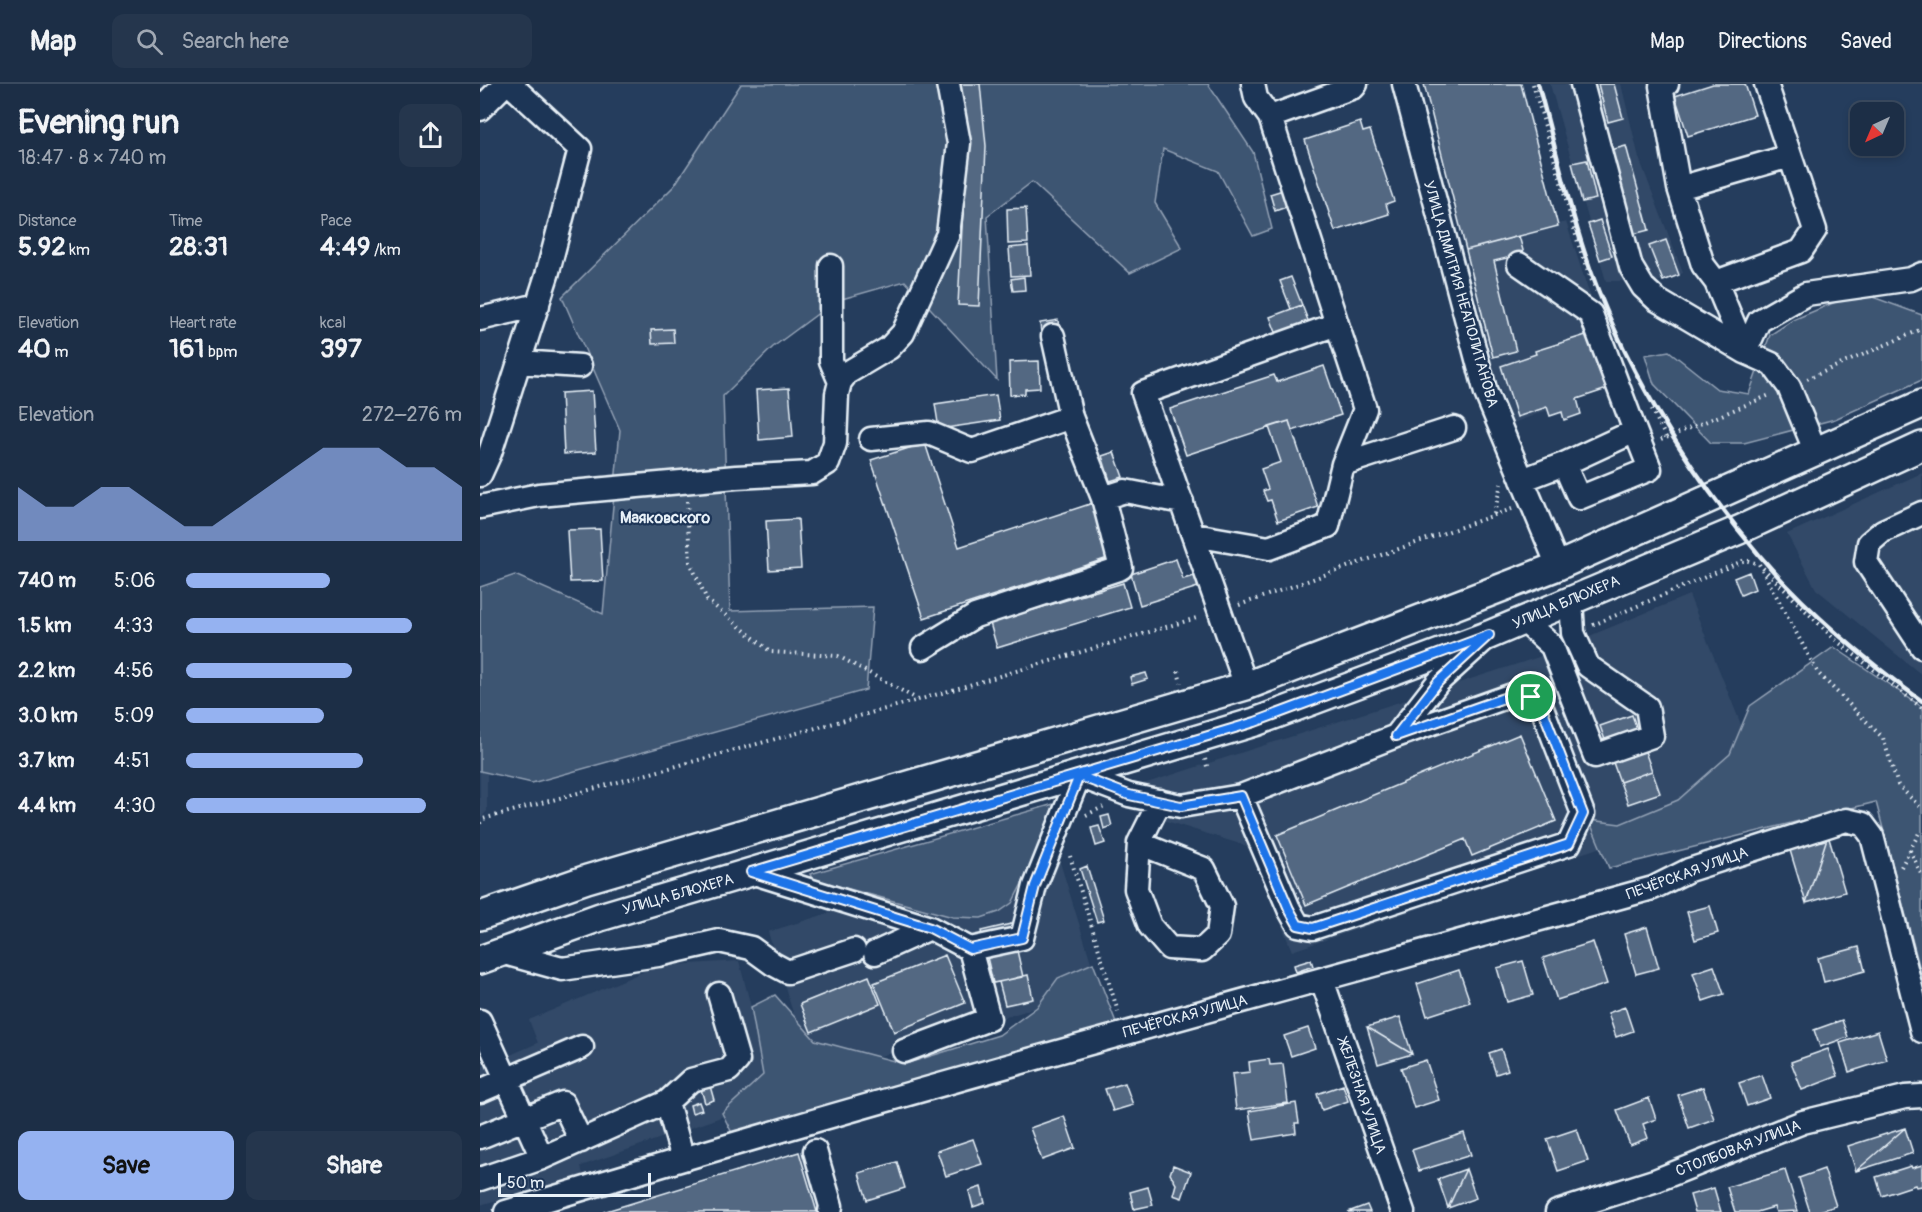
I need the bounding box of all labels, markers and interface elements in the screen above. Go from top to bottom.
search box [112,14,532,68]
text: Map [30,24,76,59]
icon: search [133,25,166,58]
text: Search here [181,27,289,55]
text: Map [1650,28,1685,55]
text: Directions [1718,28,1807,55]
text: Saved [1840,28,1892,55]
text: Evening run [18,102,179,143]
north arrow [1850,102,1904,156]
map controls [1850,102,1904,156]
button: share [399,104,462,167]
text: 18:47 · 8 × 740 m [18,145,166,170]
street label: УЛИЦА ДМИТРИЯ НЕАПОЛИТАНОВА [1419,179,1502,410]
text: Distance [18,211,77,231]
text: Time [169,211,202,231]
text: Pace [320,211,352,231]
text: 5.92 [18,231,66,263]
text: 28:31 [169,231,228,263]
text: 4:49 [320,231,371,263]
text: km [66,240,90,260]
text: /km [371,240,401,260]
text: Elevation [18,313,79,333]
text: Heart rate [169,313,236,333]
text: kcal [320,313,346,333]
text: 40 [18,333,51,365]
text: 161 [169,333,204,365]
text: 397 [320,333,362,365]
text: m [51,342,69,362]
text: bpm [204,342,238,362]
text: Elevation [18,402,94,427]
text: 272–276 m [362,402,462,427]
district label: Маяковского [620,508,711,528]
text: 740 m [18,568,76,593]
text: 5:06 [114,568,155,593]
street label: УЛИЦА БЛЮХЕРА [1510,571,1623,634]
text: 1.5 km [18,613,71,638]
text: 4:33 [114,613,153,638]
text: 2.2 km [18,658,75,683]
text: 4:56 [114,658,153,683]
pin [1505,671,1556,722]
icon: arrive [1514,680,1547,713]
text: 3.0 km [18,703,78,728]
text: 5:09 [114,703,154,728]
text: 3.7 km [18,748,75,773]
text: 4:51 [114,748,150,773]
text: 4.4 km [18,793,76,818]
text: 4:30 [114,793,156,818]
street label: ПЕЧЁРСКАЯ УЛИЦА [1624,843,1751,904]
street label: УЛИЦА БЛЮХЕРА [620,869,736,919]
street label: ПЕЧЁРСКАЯ УЛИЦА [1121,991,1250,1042]
street label: ЖЕЛЕЗНАЯ УЛИЦА [1332,1034,1390,1157]
street label: СТОЛБОВАЯ УЛИЦА [1673,1116,1804,1181]
button: Save [18,1131,234,1200]
button: Share [246,1131,462,1200]
scale bar [498,1170,651,1198]
text: 50 m [507,1173,544,1193]

